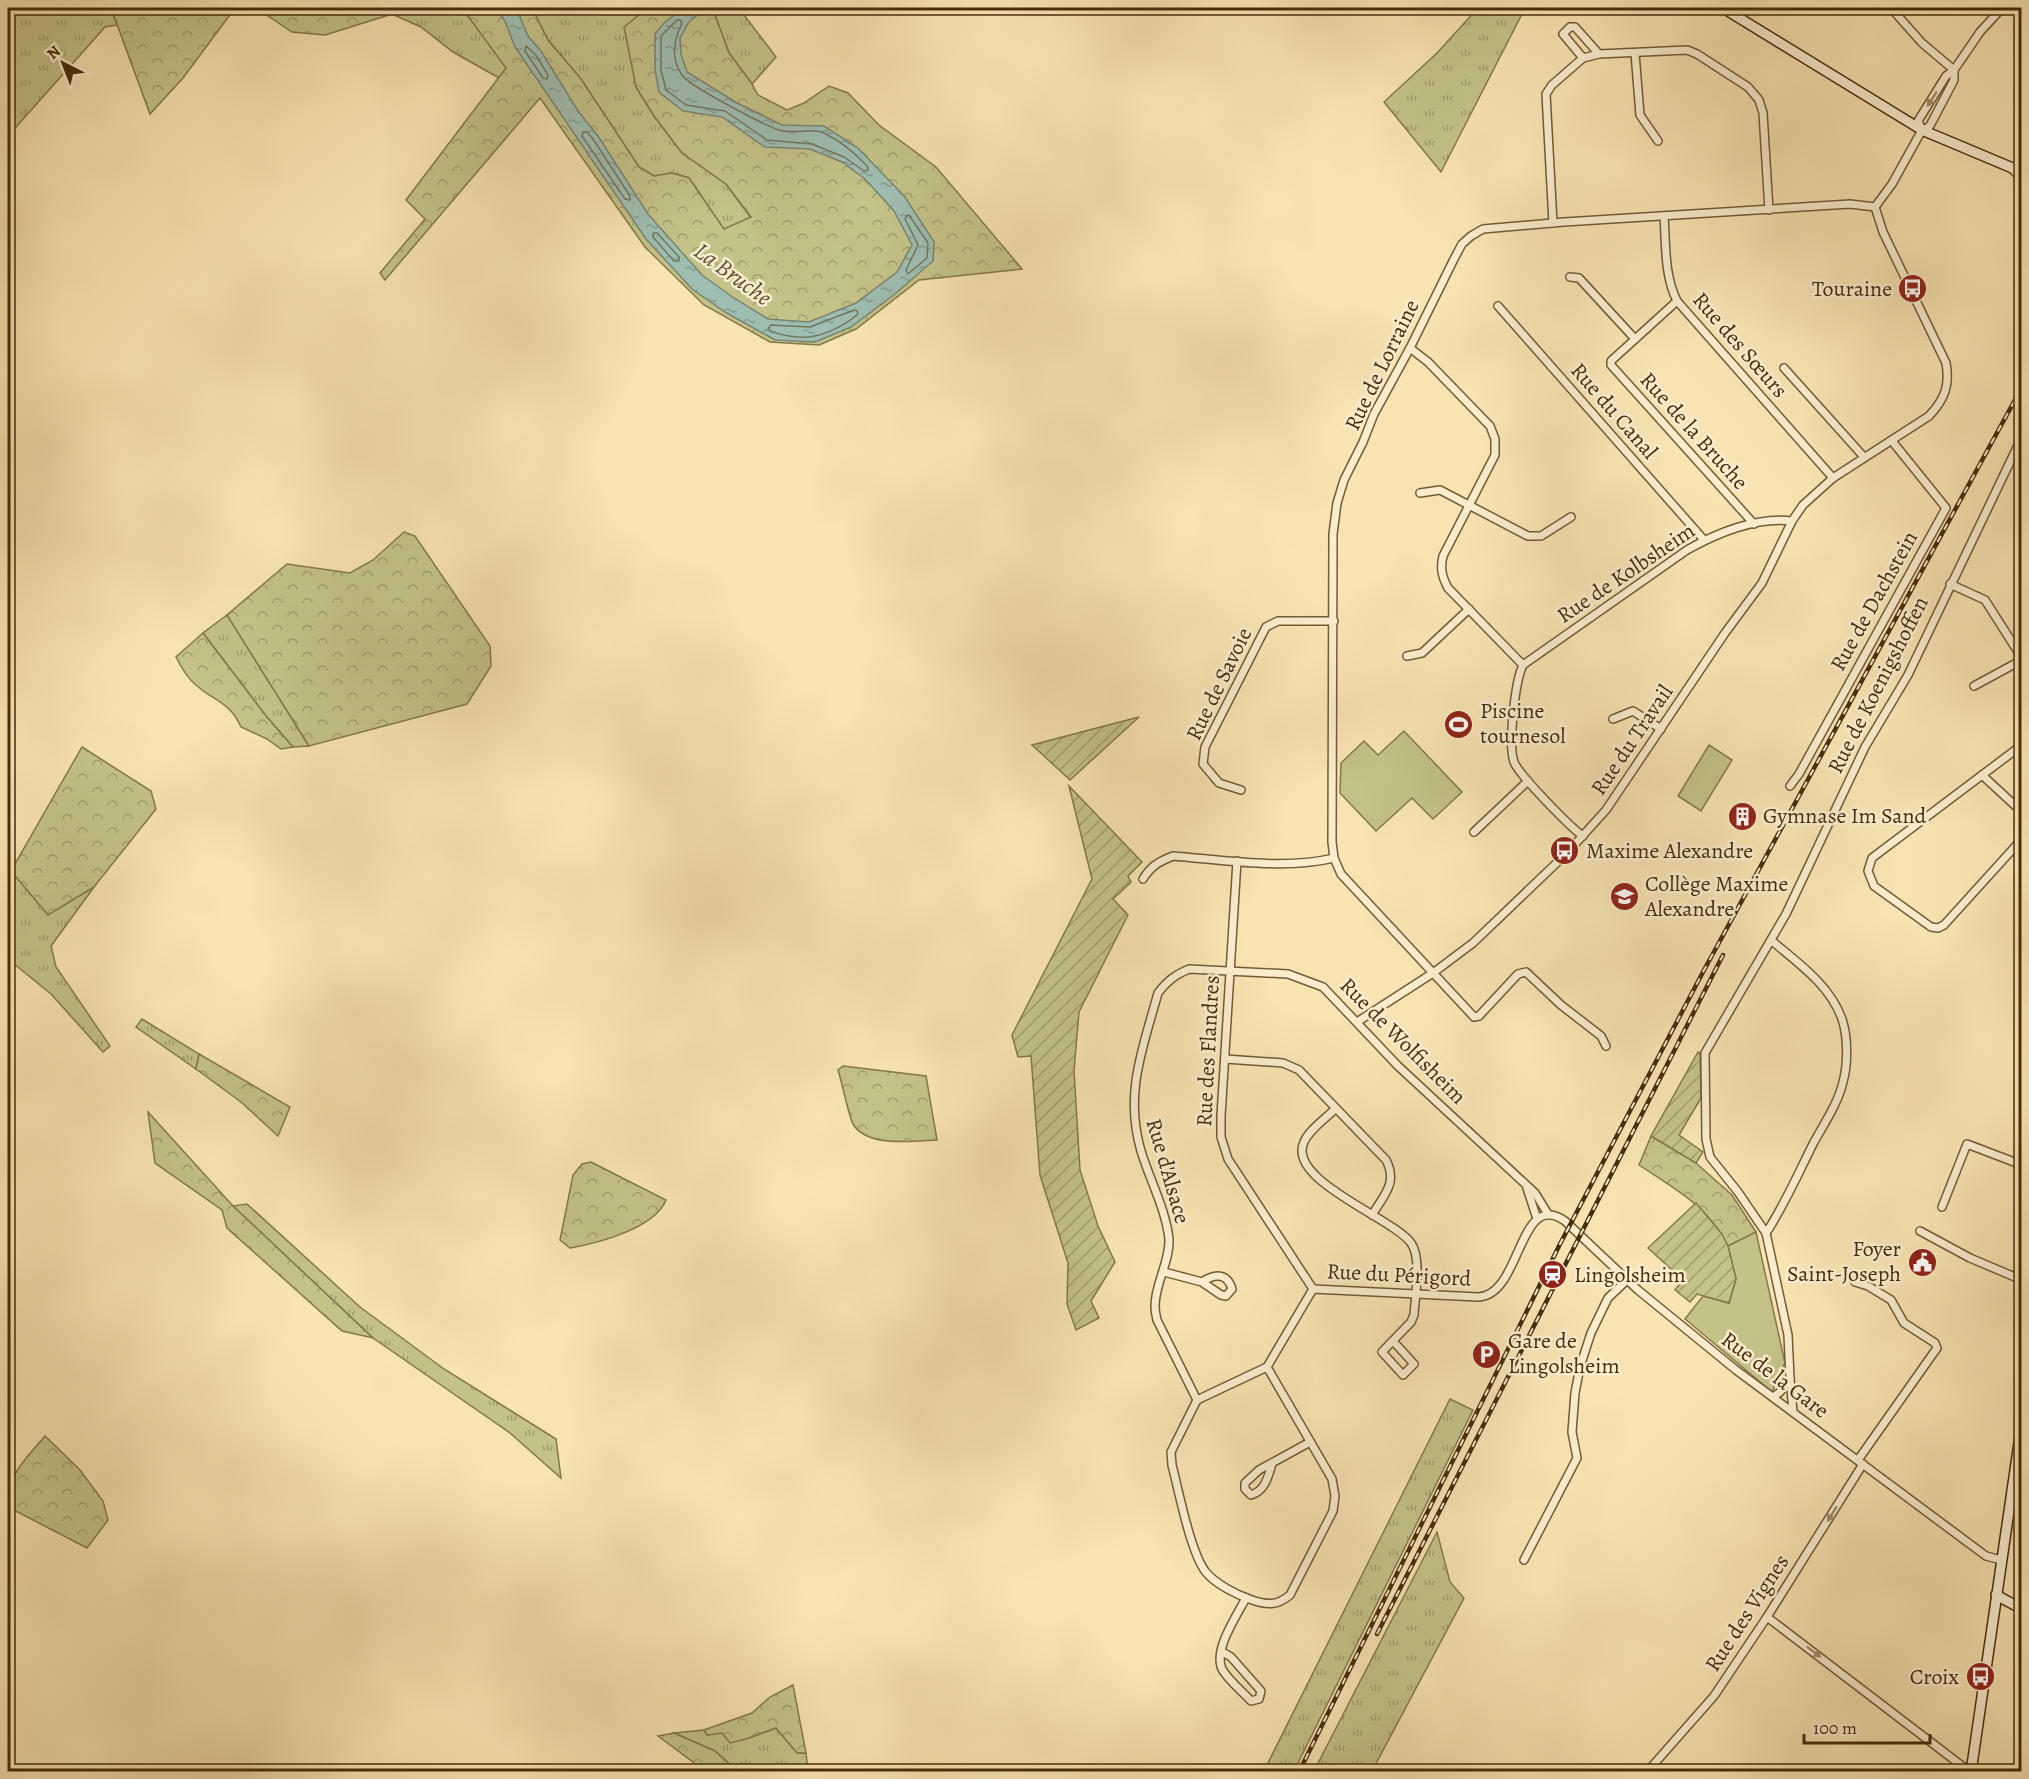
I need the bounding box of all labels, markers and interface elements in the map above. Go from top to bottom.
north arrow [33,33,93,93]
text: N [42,40,66,65]
one-way arrow [1926,90,1937,107]
water label: La Bruche [688,235,779,313]
bus stop icon: Touraine [1897,273,1929,305]
place label: Touraine [1812,274,1892,304]
street label: Rue des Sœurs [1686,286,1794,404]
street label: Rue de Lorraine [1337,295,1427,435]
street label: Rue du Canal [1564,356,1664,466]
street label: Rue de la Bruche [1633,366,1755,496]
street label: Rue de Kolbsheim [1551,516,1701,630]
street label: Rue de Dachstein [1823,526,1925,676]
street label: Rue de Koenigshoffen [1820,591,1936,779]
street label: Rue de Savoie [1179,622,1259,746]
street label: Rue du Travail [1584,679,1680,801]
place label: Piscine tournesol [1480,696,1566,751]
sports icon: Piscine tournesol [1443,708,1475,740]
building icon: Gymnase Im Sand [1726,800,1758,832]
place label: Gymnase Im Sand [1763,801,1927,831]
bus stop icon: Maxime Alexandre [1549,835,1581,867]
place label: Maxime Alexandre [1586,836,1753,866]
place label: Collège Maxime Alexandre [1644,869,1788,924]
school or university icon: Collège Maxime Alexandre [1608,881,1640,913]
street label: Rue de Wolfisheim [1333,971,1473,1111]
street label: Rue des Flandres [1189,975,1227,1127]
street label: Rue d'Alsace [1139,1115,1197,1227]
place label: Foyer Saint-Joseph [1787,1234,1901,1289]
public building icon: Foyer Saint-Joseph [1906,1246,1938,1278]
street label: Rue du Périgord [1326,1256,1472,1294]
station icon: Lingolsheim [1537,1259,1569,1291]
place label: Lingolsheim [1574,1260,1686,1290]
street label: Rue de la Gare [1715,1325,1835,1425]
place label: Gare de Lingolsheim [1508,1326,1620,1381]
parking icon: Gare de Lingolsheim [1471,1338,1503,1370]
one-way arrow [1827,1505,1838,1522]
street label: Rue des Vignes [1698,1549,1796,1677]
one-way arrow [1806,1646,1822,1658]
bus stop icon: Croix [1964,1661,1996,1693]
place label: Croix [1910,1662,1960,1692]
scale bar [1804,1707,1930,1745]
text: 100 m [1813,1716,1857,1740]

